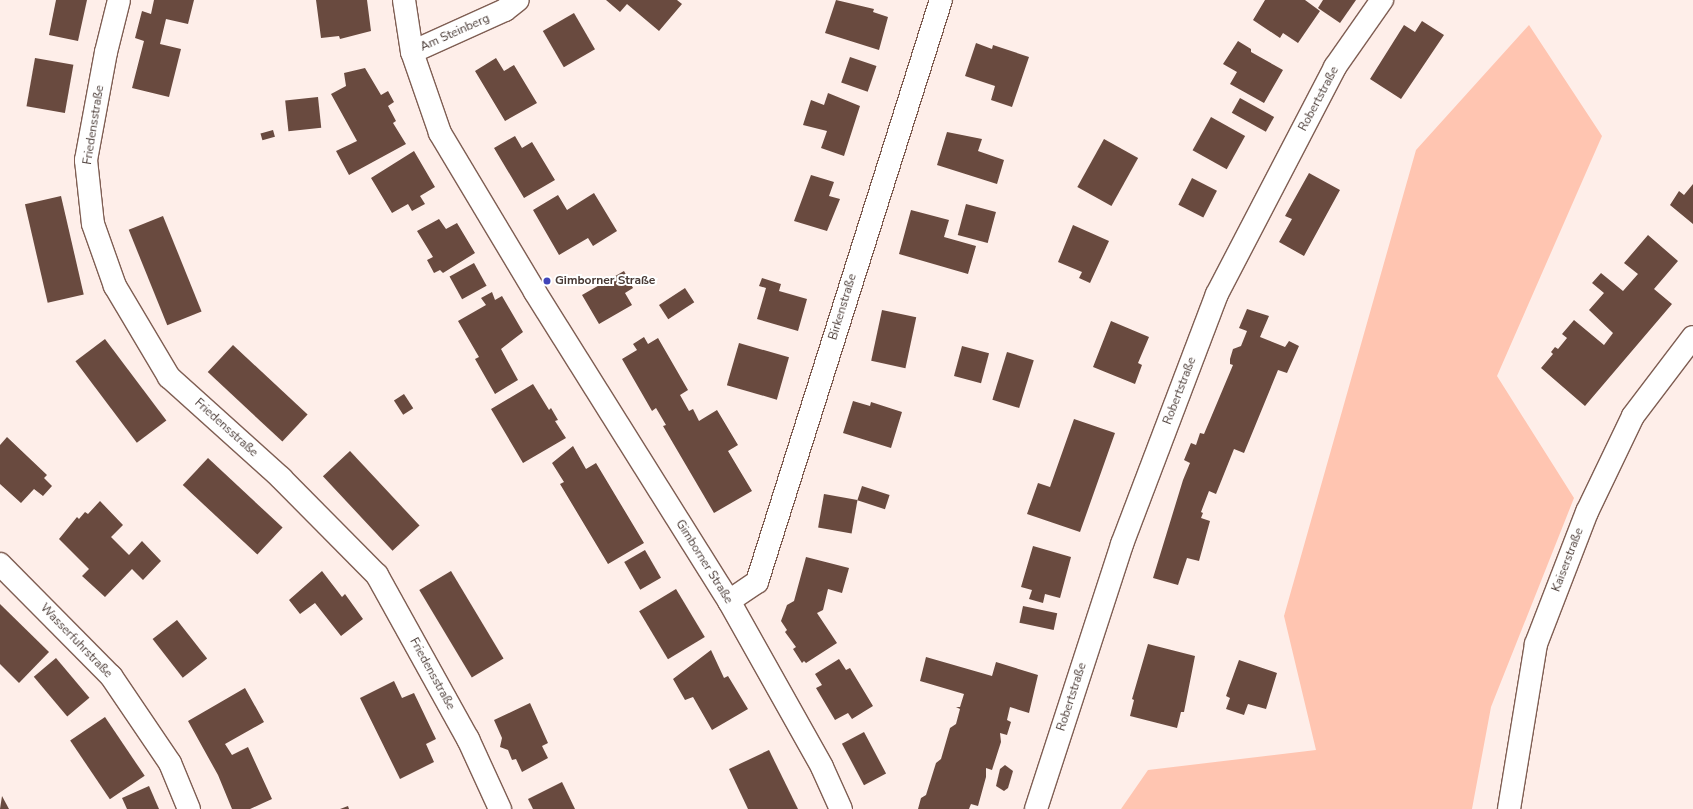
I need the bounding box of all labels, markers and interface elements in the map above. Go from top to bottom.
street label: Am Steinberg [418,11,492,55]
street label: Robertstraße [1296,64,1342,134]
street label: Friedensstraße [81,84,107,166]
street label: Birkenstraße [826,272,860,342]
place label: Gimborner Straße [555,274,655,288]
marker: Gimborner Straße [542,276,552,286]
street label: Robertstraße [1161,355,1199,427]
street label: Friedensstraße [191,396,261,460]
street label: Gimborner Straße [672,517,736,607]
street label: Kaiserstraße [1549,526,1587,594]
street label: Wasserfuhrstraße [37,601,115,681]
street label: Friedensstraße [406,635,458,713]
street label: Robertstraße [1054,661,1090,733]

